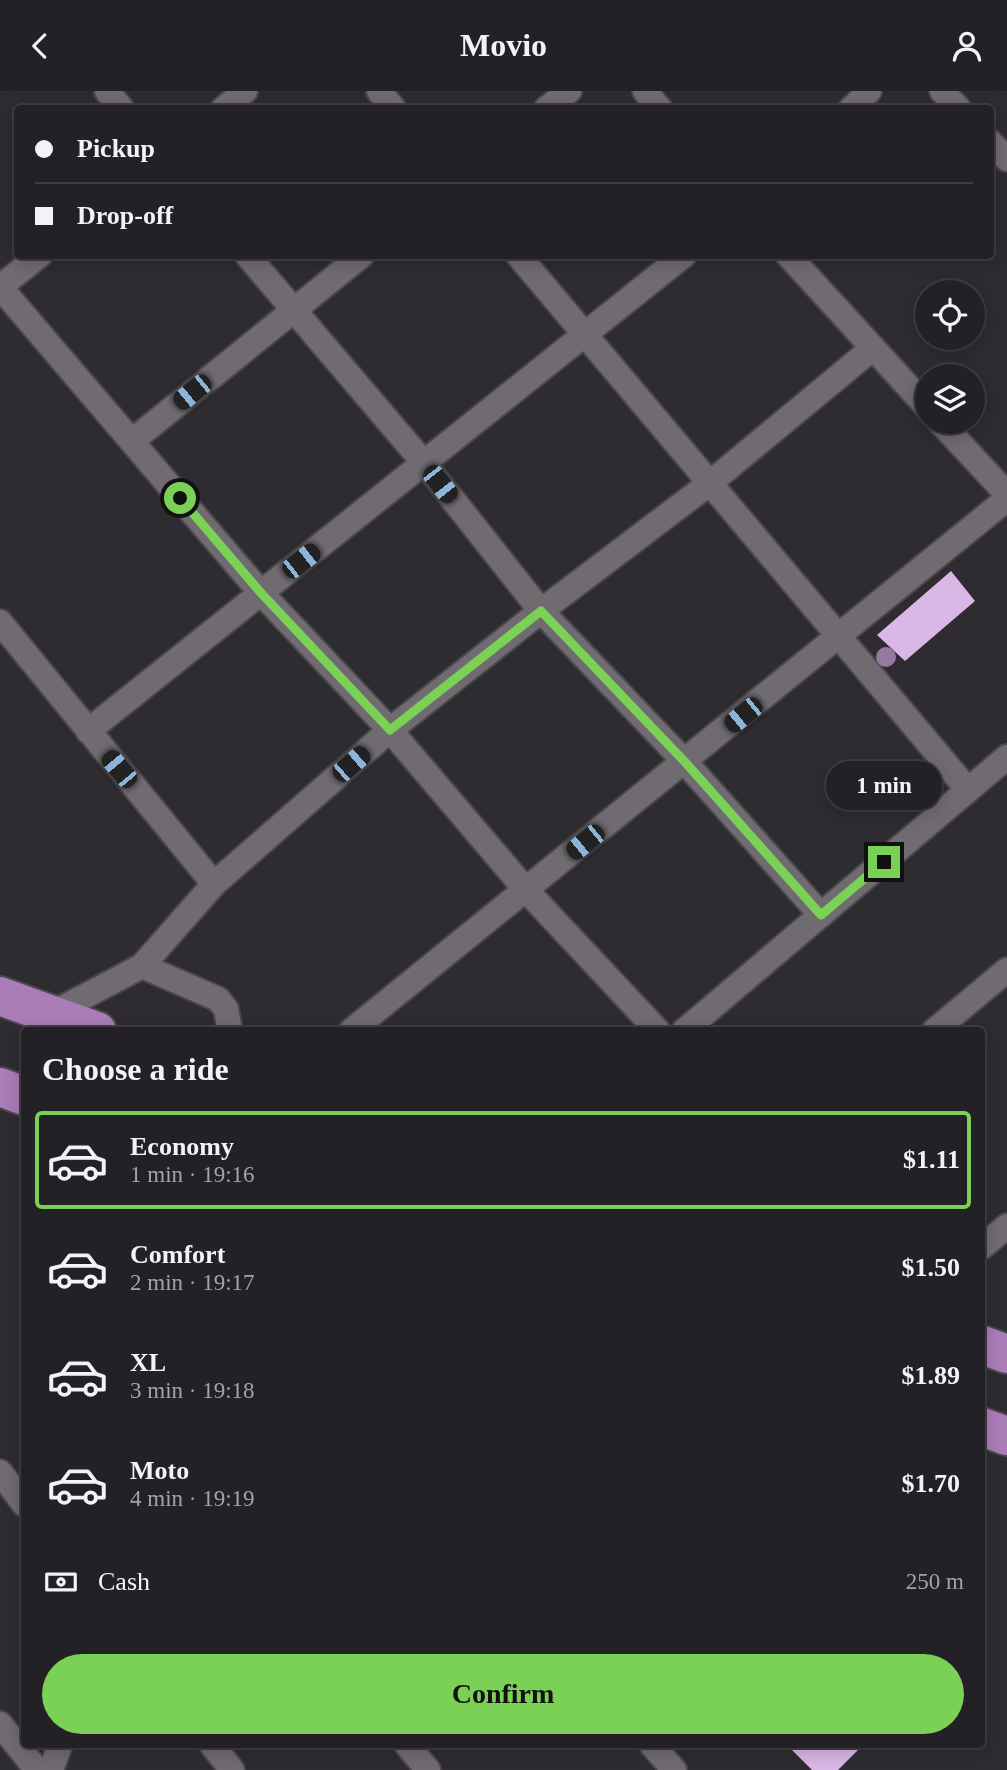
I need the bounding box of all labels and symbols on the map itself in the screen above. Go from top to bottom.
car [170,371,215,413]
car [419,461,462,507]
route start [164,482,196,514]
car [278,540,325,582]
car [721,694,766,736]
car [329,742,374,786]
car [98,746,141,792]
callout: 1 min [826,761,942,809]
car [563,821,608,863]
route end [868,846,900,878]

